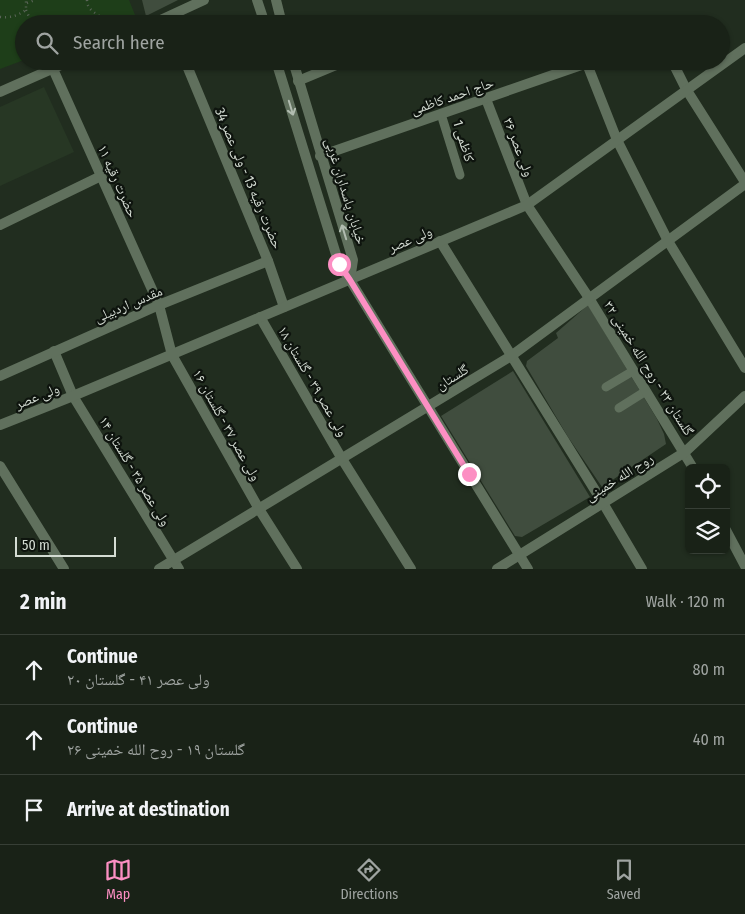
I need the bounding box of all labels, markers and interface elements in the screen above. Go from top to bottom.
search box [15,15,730,70]
icon: search [33,29,61,57]
text: Search here [73,31,165,54]
street label: حاج احمد کاظمی [408,74,496,120]
one-way arrow [286,99,296,115]
street label: حضرت رقیه 13 - ولی عصر 34 [211,105,286,251]
street label: ولی عصر ۳۶ [500,115,538,179]
street label: کاظمی 1 [449,118,478,164]
street label: خیابان پاسداران غربی [321,136,370,247]
street label: حضرت رقیه ۱۱ [94,142,141,220]
street label: ولی عصر [385,223,435,257]
one-way arrow [339,225,349,241]
route start [328,253,351,276]
street label: مقدس اردبیلی [92,282,165,326]
street label: گلستان ۲۳ - روح الله خمینی ۳۲ [599,298,697,439]
street label: ولی عصر ۳۹ - گلستان ۱۸ [274,323,351,440]
street label: گلستان [433,361,472,394]
street label: ولی عصر ۳۷ - گلستان ۱۶ [189,367,264,484]
street label: ولی عصر [12,380,62,413]
street label: ولی عصر ۳۵ - گلستان ۱۴ [95,413,174,529]
street label: روح الله خمینی [582,450,657,506]
route end [458,463,481,486]
map controls [685,464,730,554]
button: locate [685,464,730,509]
button: layers [685,509,730,554]
scale bar [15,534,116,557]
text: 50 m [22,537,50,554]
text: 2 min [20,589,67,615]
text: Walk · 120 m [646,592,725,611]
text: Continue [67,645,138,668]
icon: ahead [20,656,48,684]
text: 80 m [693,660,725,679]
text: ولی عصر ۴۱ - گلستان ۲۰ [67,670,210,689]
text: Continue [67,715,138,738]
icon: ahead [20,726,48,754]
text: 40 m [693,730,725,749]
text: گلستان ۱۹ - روح الله خمینی ۲۶ [67,740,245,759]
icon: arrive [20,796,48,824]
text: Arrive at destination [67,798,230,821]
tab: Map [104,856,132,903]
tab: Directions [340,856,398,903]
tab: Saved [607,856,641,903]

